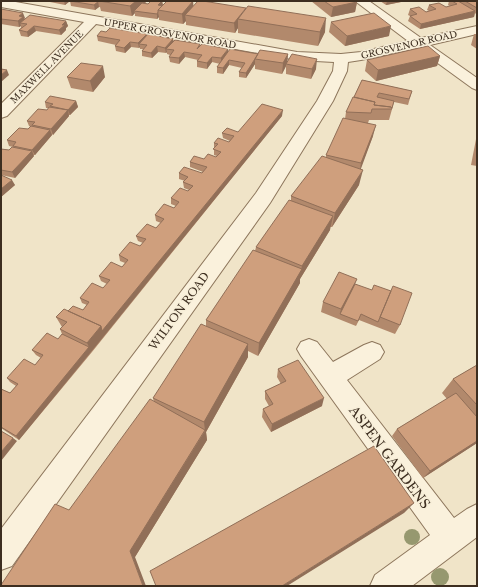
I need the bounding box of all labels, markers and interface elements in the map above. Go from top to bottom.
street label: UPPER GROSVENOR ROAD [103,16,237,51]
street label: MAXWELL AVENUE [8,28,86,105]
street label: GROSVENOR ROAD [360,28,458,61]
street label: WILTON ROAD [145,269,212,354]
street label: ASPEN GARDENS [345,402,434,512]

